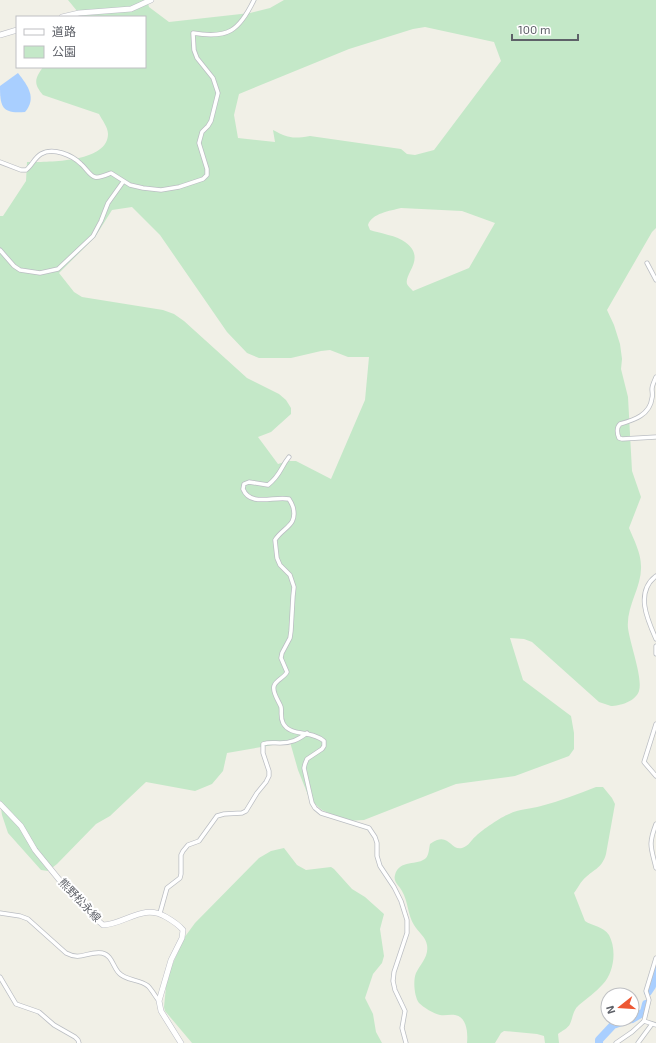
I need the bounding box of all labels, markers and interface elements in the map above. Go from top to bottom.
legend [16,16,146,68]
scale bar [512,16,578,42]
text: 100 m [518,22,550,36]
text: 道路 [52,24,76,38]
text: 公園 [52,44,76,58]
street label: 熊野松永線 [57,875,104,924]
north arrow [600,987,640,1027]
text: N [603,1004,617,1016]

